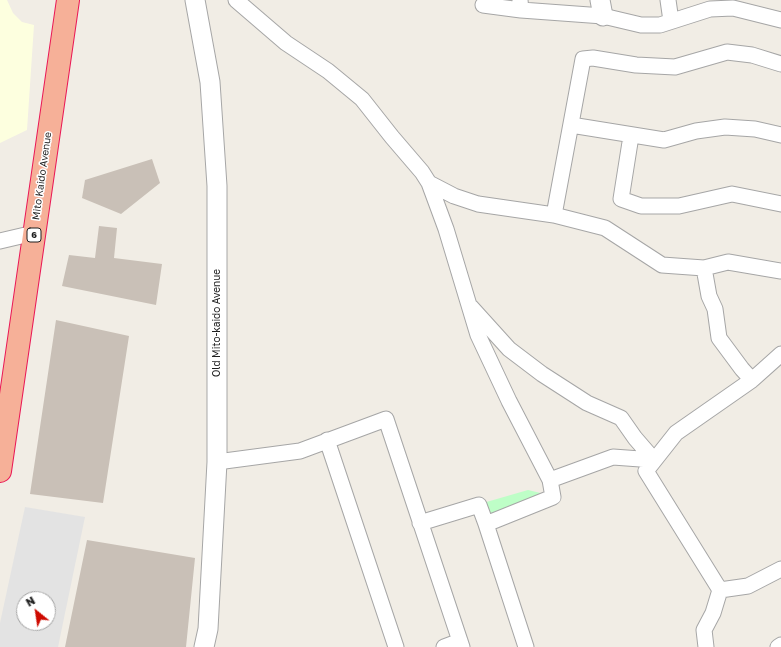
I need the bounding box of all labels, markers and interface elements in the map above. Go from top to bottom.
street label: Mito Kaido Avenue [30,131,54,221]
road number: 6 [27,228,41,242]
street label: Old Mito-kaido Avenue [211,269,223,377]
north arrow [16,591,56,631]
text: N [23,593,37,609]

